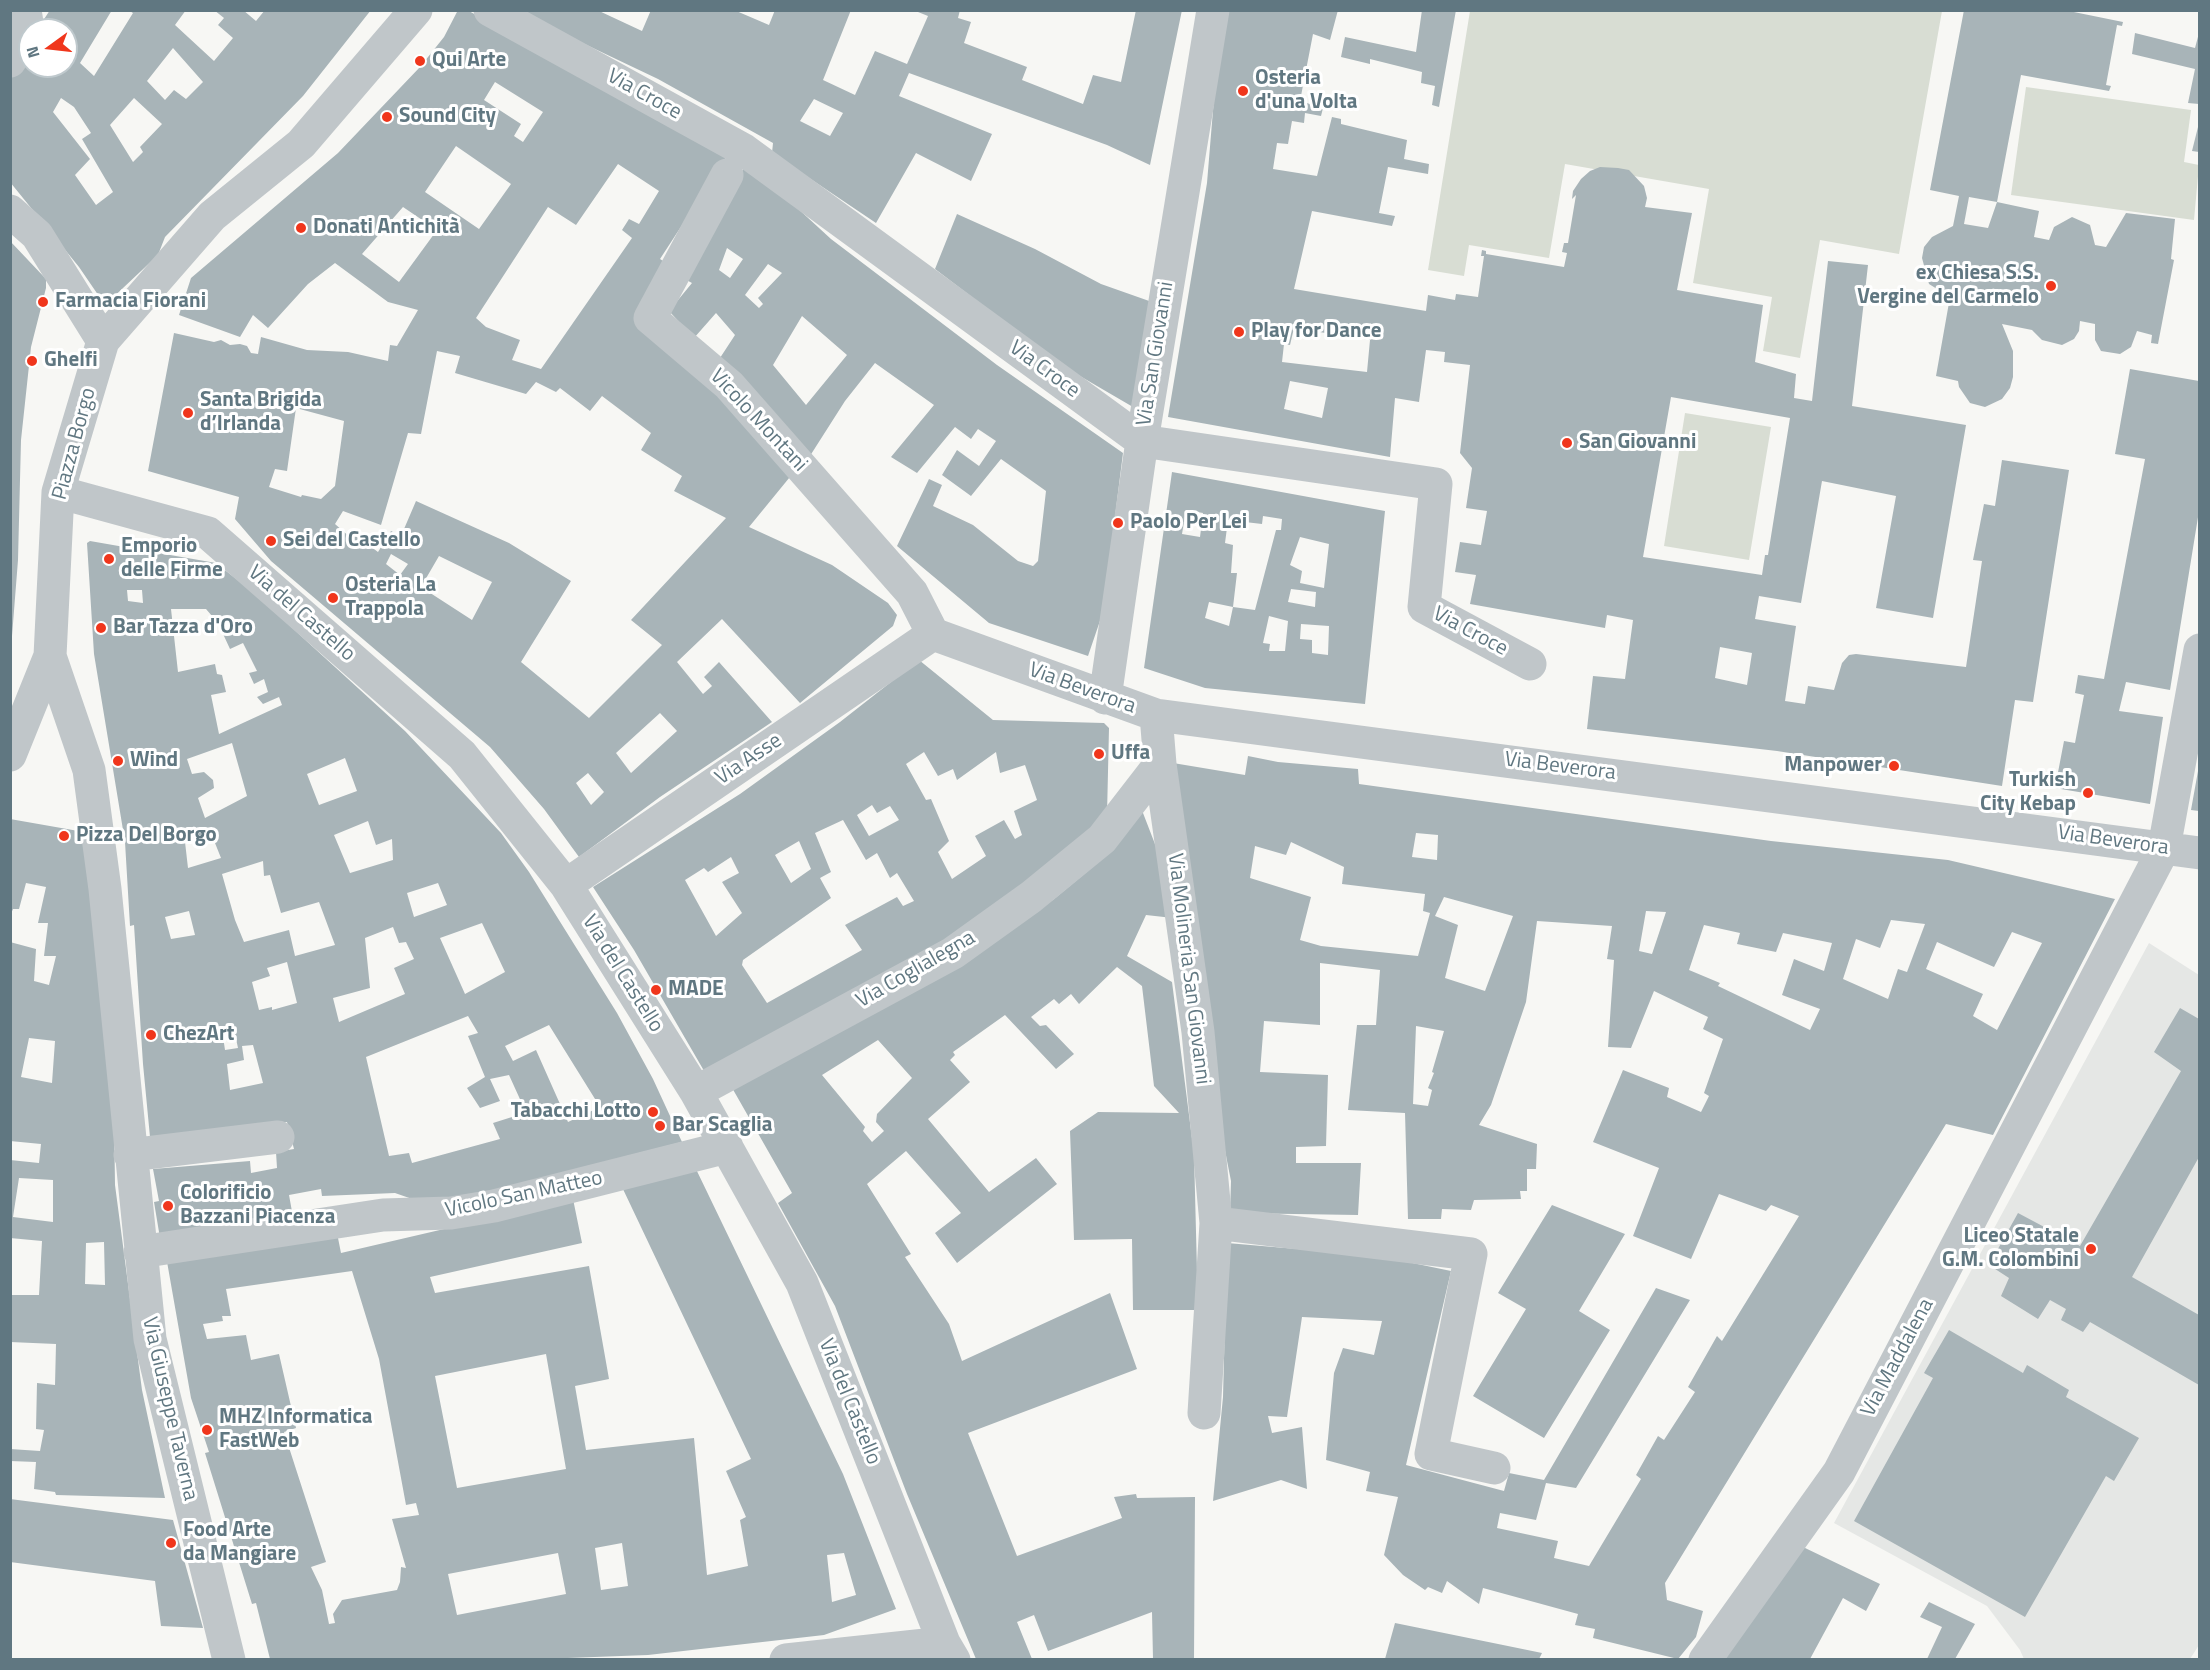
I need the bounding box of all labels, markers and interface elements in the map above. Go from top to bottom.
north arrow [18,18,78,78]
text: N [20,44,46,61]
place label: Qui Arte [432,48,506,74]
marker: Qui Arte [413,54,427,68]
street label: Via Croce [602,64,686,126]
place label: Osteria d'una Volta [1255,66,1357,116]
marker: Osteria d'una Volta [1236,84,1250,98]
place label: Sound City [399,104,496,130]
marker: Sound City [380,110,394,124]
place label: Donati Antichità [313,215,460,241]
marker: Donati Antichità [294,221,308,235]
place label: ex Chiesa S.S. Vergine del Carmelo [1857,261,2039,311]
marker: ex Chiesa S.S. Vergine del Carmelo [2044,279,2058,293]
street label: Via San Giovanni [1132,280,1180,428]
place label: Farmacia Fiorani [55,289,206,315]
marker: Farmacia Fiorani [36,295,50,309]
place label: Play for Dance [1251,319,1381,345]
marker: Play for Dance [1232,325,1246,339]
street label: Via Croce [1004,336,1084,404]
place label: Ghelfi [44,348,98,374]
marker: Ghelfi [25,354,39,368]
street label: Vicolo Montani [704,364,812,478]
street label: Piazza Borgo [48,385,102,503]
place label: Santa Brigida d’Irlanda [200,388,322,438]
marker: Santa Brigida d’Irlanda [181,406,195,420]
place label: San Giovanni [1579,430,1696,456]
marker: San Giovanni [1560,436,1574,450]
place label: Paolo Per Lei [1130,510,1247,536]
marker: Paolo Per Lei [1111,516,1125,530]
place label: Sei del Castello [283,528,421,554]
place label: Emporio delle Firme [121,534,223,584]
marker: Sei del Castello [264,534,278,548]
marker: Emporio delle Firme [102,552,116,566]
street label: Via del Castello [242,561,360,667]
place label: Osteria La Trappola [345,573,436,623]
marker: Osteria La Trappola [326,591,340,605]
street label: Via Croce [1428,602,1512,662]
place label: Bar Tazza d'Oro [113,615,253,641]
marker: Bar Tazza d'Oro [94,621,108,635]
street label: Via Beverora [1025,658,1139,720]
street label: Via Asse [711,729,787,791]
place label: Uffa [1111,741,1150,767]
marker: Uffa [1092,747,1106,761]
place label: Wind [130,748,178,774]
street label: Via Beverora [1503,748,1617,786]
place label: Manpower [1784,753,1882,779]
marker: Wind [111,754,125,768]
marker: Manpower [1887,759,1901,773]
place label: Turkish City Kebap [1980,768,2076,818]
marker: Turkish City Kebap [2081,786,2095,800]
street label: Via Beverora [2056,821,2170,861]
place label: Pizza Del Borgo [76,823,217,849]
marker: Pizza Del Borgo [57,829,71,843]
street label: Via Molineria San Giovanni [1161,852,1215,1086]
street label: Via del Castello [576,911,668,1037]
street label: Via Coglialegna [852,926,980,1014]
place label: MADE [668,977,724,1003]
marker: MADE [649,983,663,997]
place label: ChezArt [163,1022,234,1048]
marker: ChezArt [144,1028,158,1042]
place label: Tabacchi Lotto [511,1099,641,1125]
marker: Tabacchi Lotto [646,1105,660,1119]
place label: Bar Scaglia [672,1113,773,1139]
marker: Bar Scaglia [653,1119,667,1133]
street label: Vicolo San Matteo [443,1166,605,1224]
place label: Colorificio Bazzani Piacenza [180,1181,335,1231]
marker: Colorificio Bazzani Piacenza [161,1199,175,1213]
place label: Liceo Statale G.M. Colombini [1942,1224,2079,1274]
marker: Liceo Statale G.M. Colombini [2084,1242,2098,1256]
street label: Via Maddalena [1856,1295,1940,1421]
street label: Via Giuseppe Taverna [136,1315,202,1503]
street label: Via del Castello [812,1335,886,1469]
place label: MHZ Informatica FastWeb [219,1405,373,1455]
marker: MHZ Informatica FastWeb [200,1423,214,1437]
place label: Food Arte da Mangiare [183,1518,296,1568]
marker: Food Arte da Mangiare [164,1536,178,1550]

